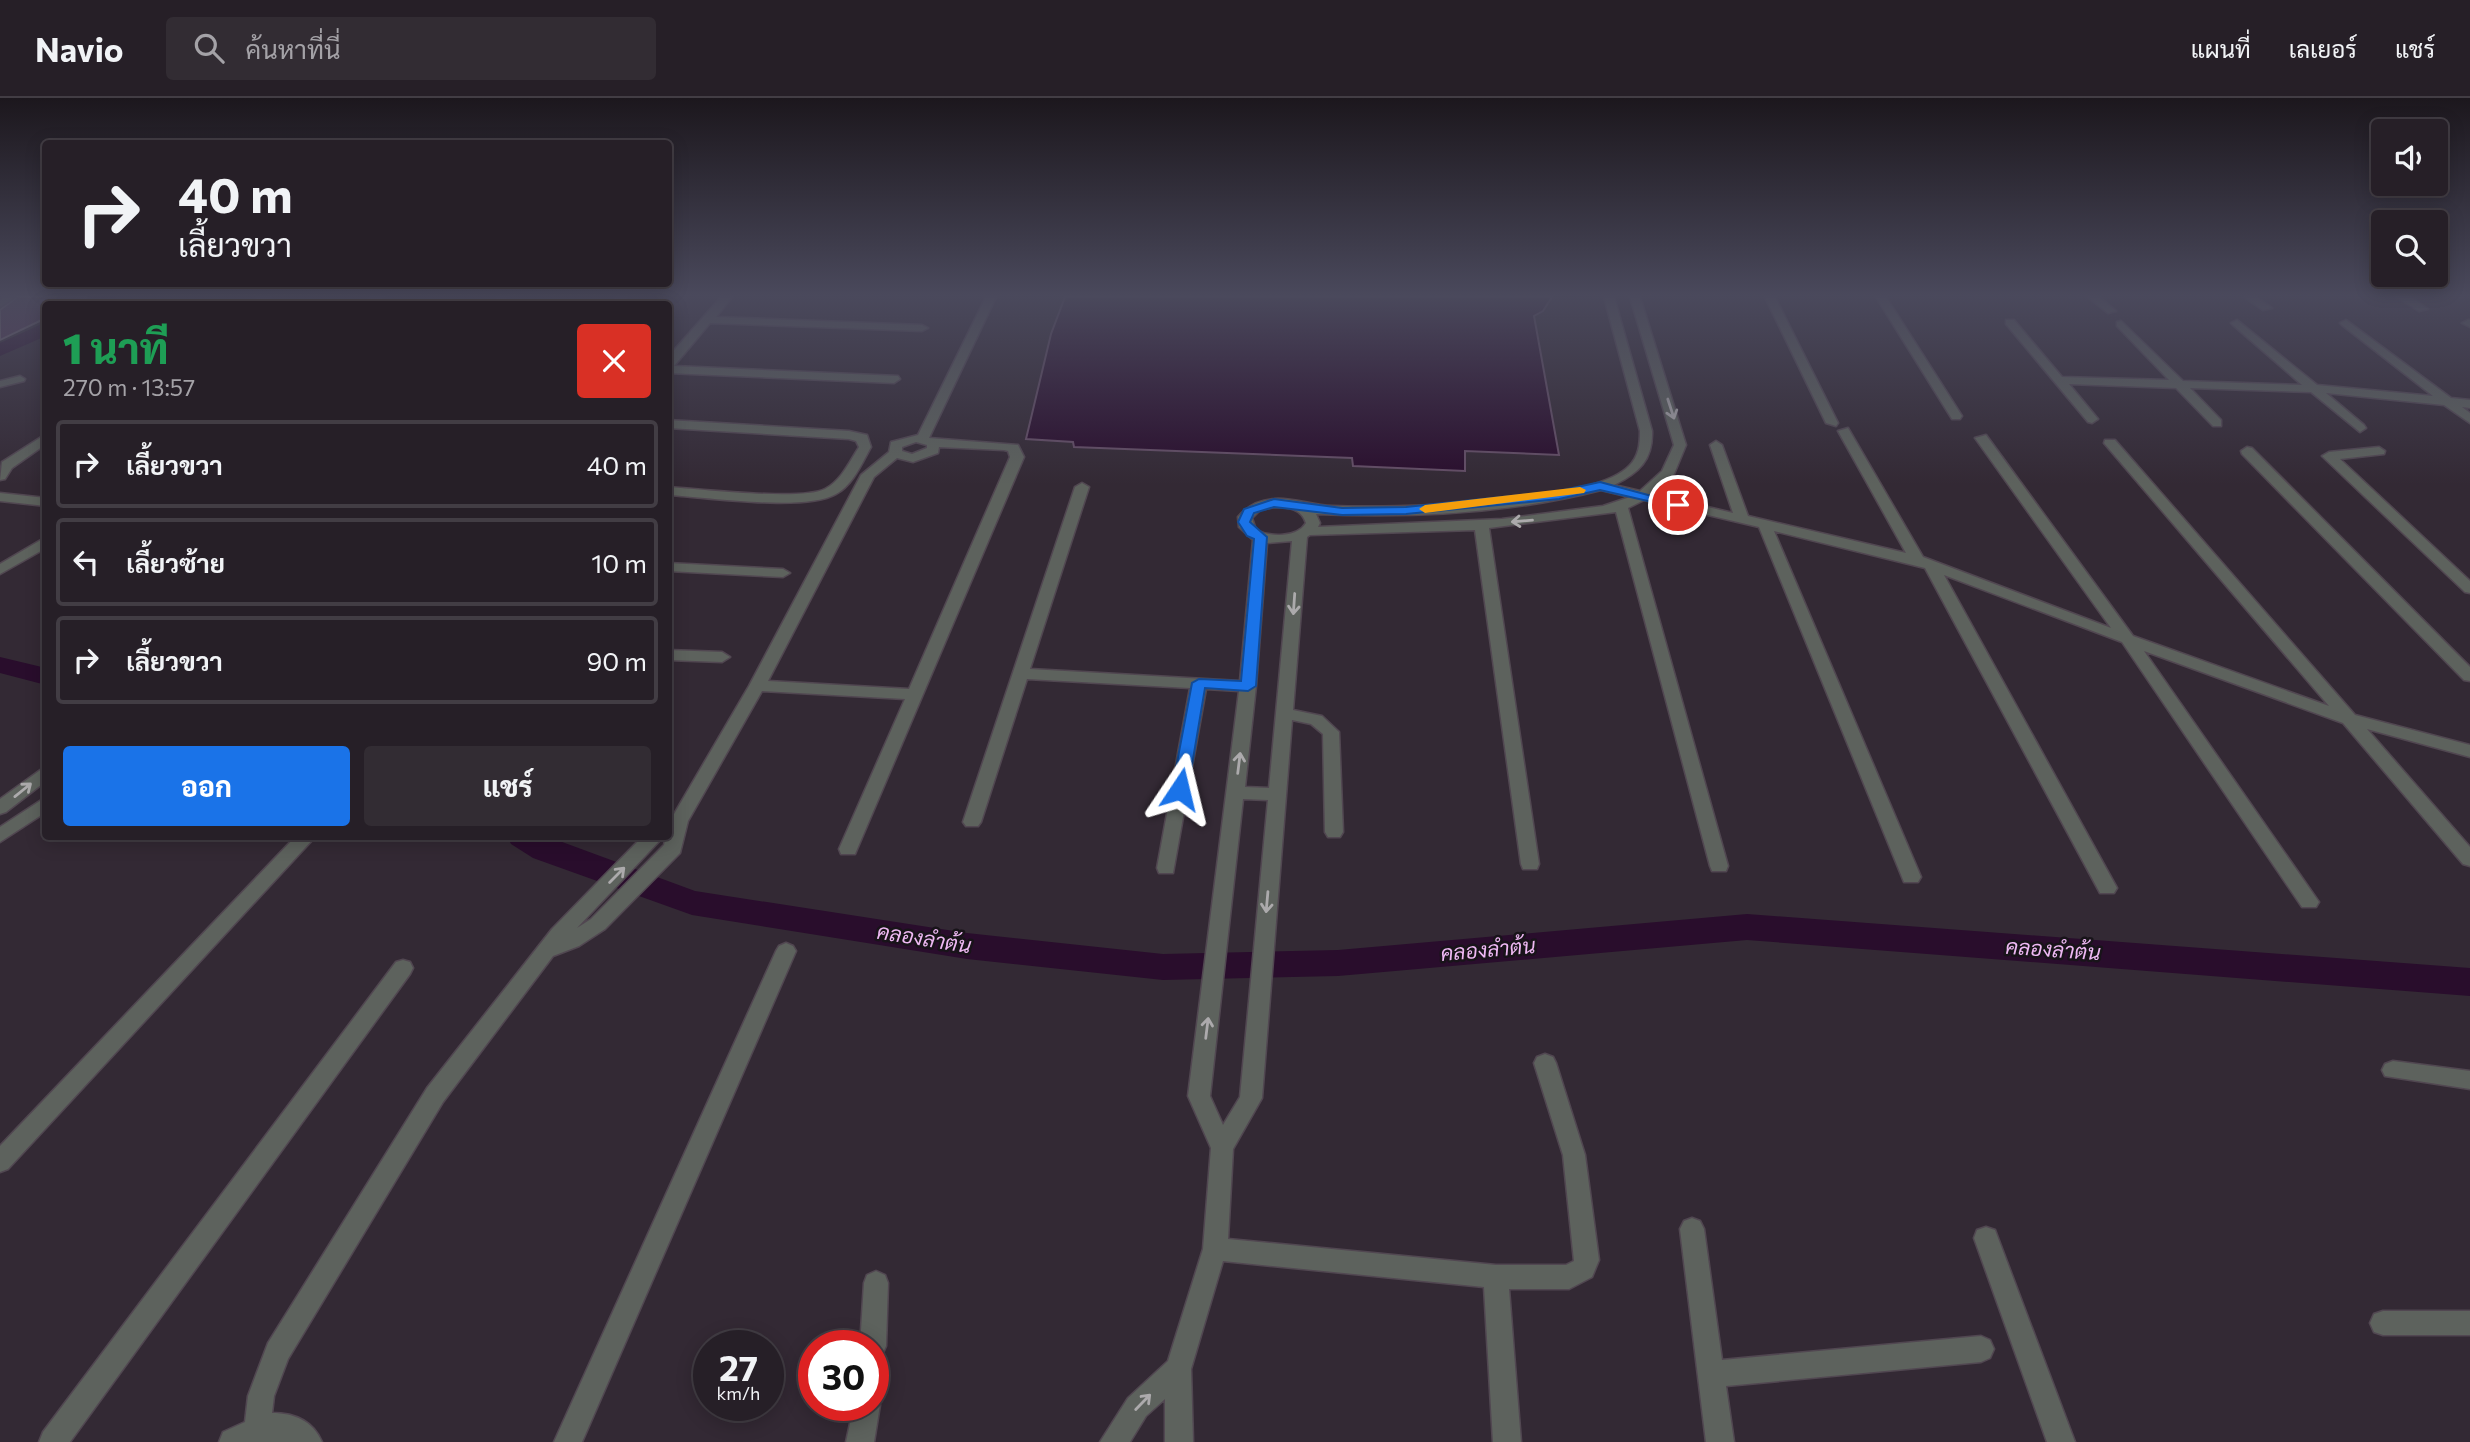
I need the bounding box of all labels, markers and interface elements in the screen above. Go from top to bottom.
search box [166,17,656,80]
text: Navio [35,28,124,69]
icon: search [190,29,228,67]
text: ค้นหาที่นี่ [246,33,341,64]
text: แผนที่ [2191,34,2251,63]
text: เลเยอร์ [2289,34,2357,63]
text: แชร์ [2395,34,2435,63]
map controls [2371,119,2448,287]
button: sound [2371,119,2448,196]
text: 40 m [178,163,293,223]
icon: right [63,168,154,259]
button: search [2371,210,2448,287]
text: เลี้ยวขวา [178,224,292,264]
text: 1 นาที [63,321,169,373]
button: close [577,324,651,398]
text: 270 m · 13:57 [63,373,195,401]
one-way arrow [1666,397,1678,419]
icon: right [67,445,105,483]
text: เลี้ยวขวา [126,449,223,480]
text: 40 m [587,449,647,480]
pin [1648,475,1708,535]
icon: arrive [1659,486,1697,524]
one-way arrow [1511,514,1534,527]
icon: left [67,543,105,581]
text: เลี้ยวซ้าย [126,547,225,578]
text: 10 m [591,547,647,578]
one-way arrow [1287,592,1300,615]
icon: right [67,641,105,679]
text: เลี้ยวขวา [126,645,223,676]
text: 90 m [587,645,647,676]
button: ออก [63,746,350,826]
button: แชร์ [364,746,651,826]
position arrow [1143,752,1217,826]
one-way arrow [1233,752,1246,775]
one-way arrow [13,782,31,798]
one-way arrow [609,867,626,884]
one-way arrow [1260,890,1273,912]
water label: คลองลำต้น [875,918,974,957]
water label: คลองลำต้น [1439,932,1537,965]
water label: คลองลำต้น [2005,933,2102,964]
one-way arrow [1200,1017,1213,1040]
speed limit sign: 30 [798,1330,889,1421]
text: 27 [719,1345,758,1388]
text: km/h [717,1382,760,1404]
one-way arrow [1134,1394,1151,1411]

